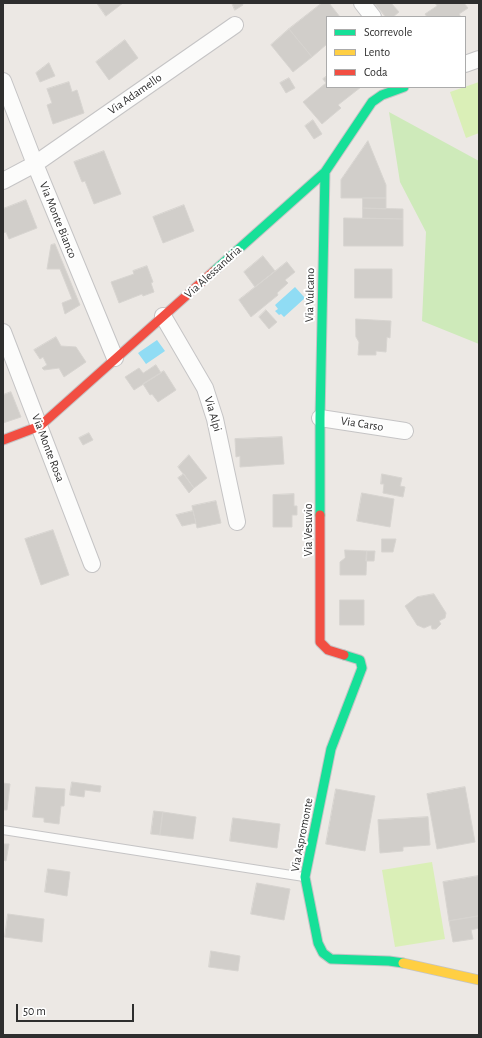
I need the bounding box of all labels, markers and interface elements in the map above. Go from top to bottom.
legend [326,16,466,88]
text: Scorrevole [364,26,412,38]
text: Lento [364,46,390,58]
text: Coda [364,66,388,78]
street label: Via Adamello [105,70,165,118]
street label: Via Monte Bianco [36,180,80,260]
street label: Via Alessandria [182,243,244,301]
street label: Via Vulcano [302,268,318,322]
street label: Via Alpi [201,395,225,433]
street label: Via Monte Rosa [28,412,68,484]
street label: Via Carso [340,414,384,434]
street label: Via Vesuvio [301,503,315,557]
street label: Via Aspromonte [288,797,316,873]
scale bar [18,996,136,1022]
text: 50 m [23,1005,46,1017]

